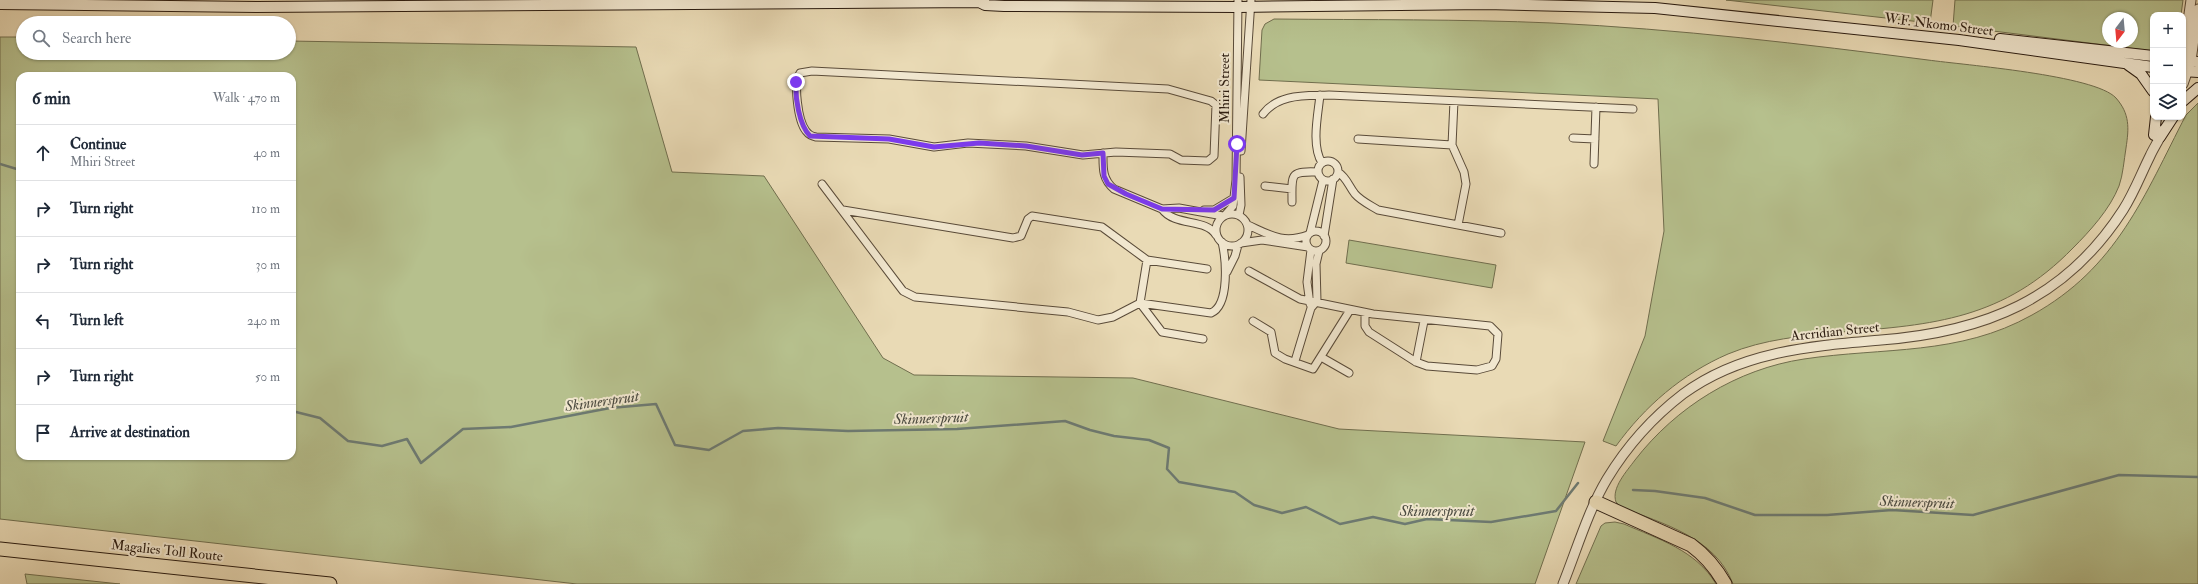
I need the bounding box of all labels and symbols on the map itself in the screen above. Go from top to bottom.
street label: W.F. Nkomo Street [1883,9,1995,40]
north arrow [2102,12,2138,48]
street label: Mhiri Street [1216,52,1233,123]
route end [787,73,805,91]
route start [1228,135,1246,153]
street label: Arcridian Street [1789,318,1881,345]
water label: Skinnerspruit [563,387,641,416]
water label: Skinnerspruit [892,408,969,429]
water label: Skinnerspruit [1878,492,1955,513]
water label: Skinnerspruit [1399,502,1475,521]
street label: Magalies Toll Route [110,536,224,565]

